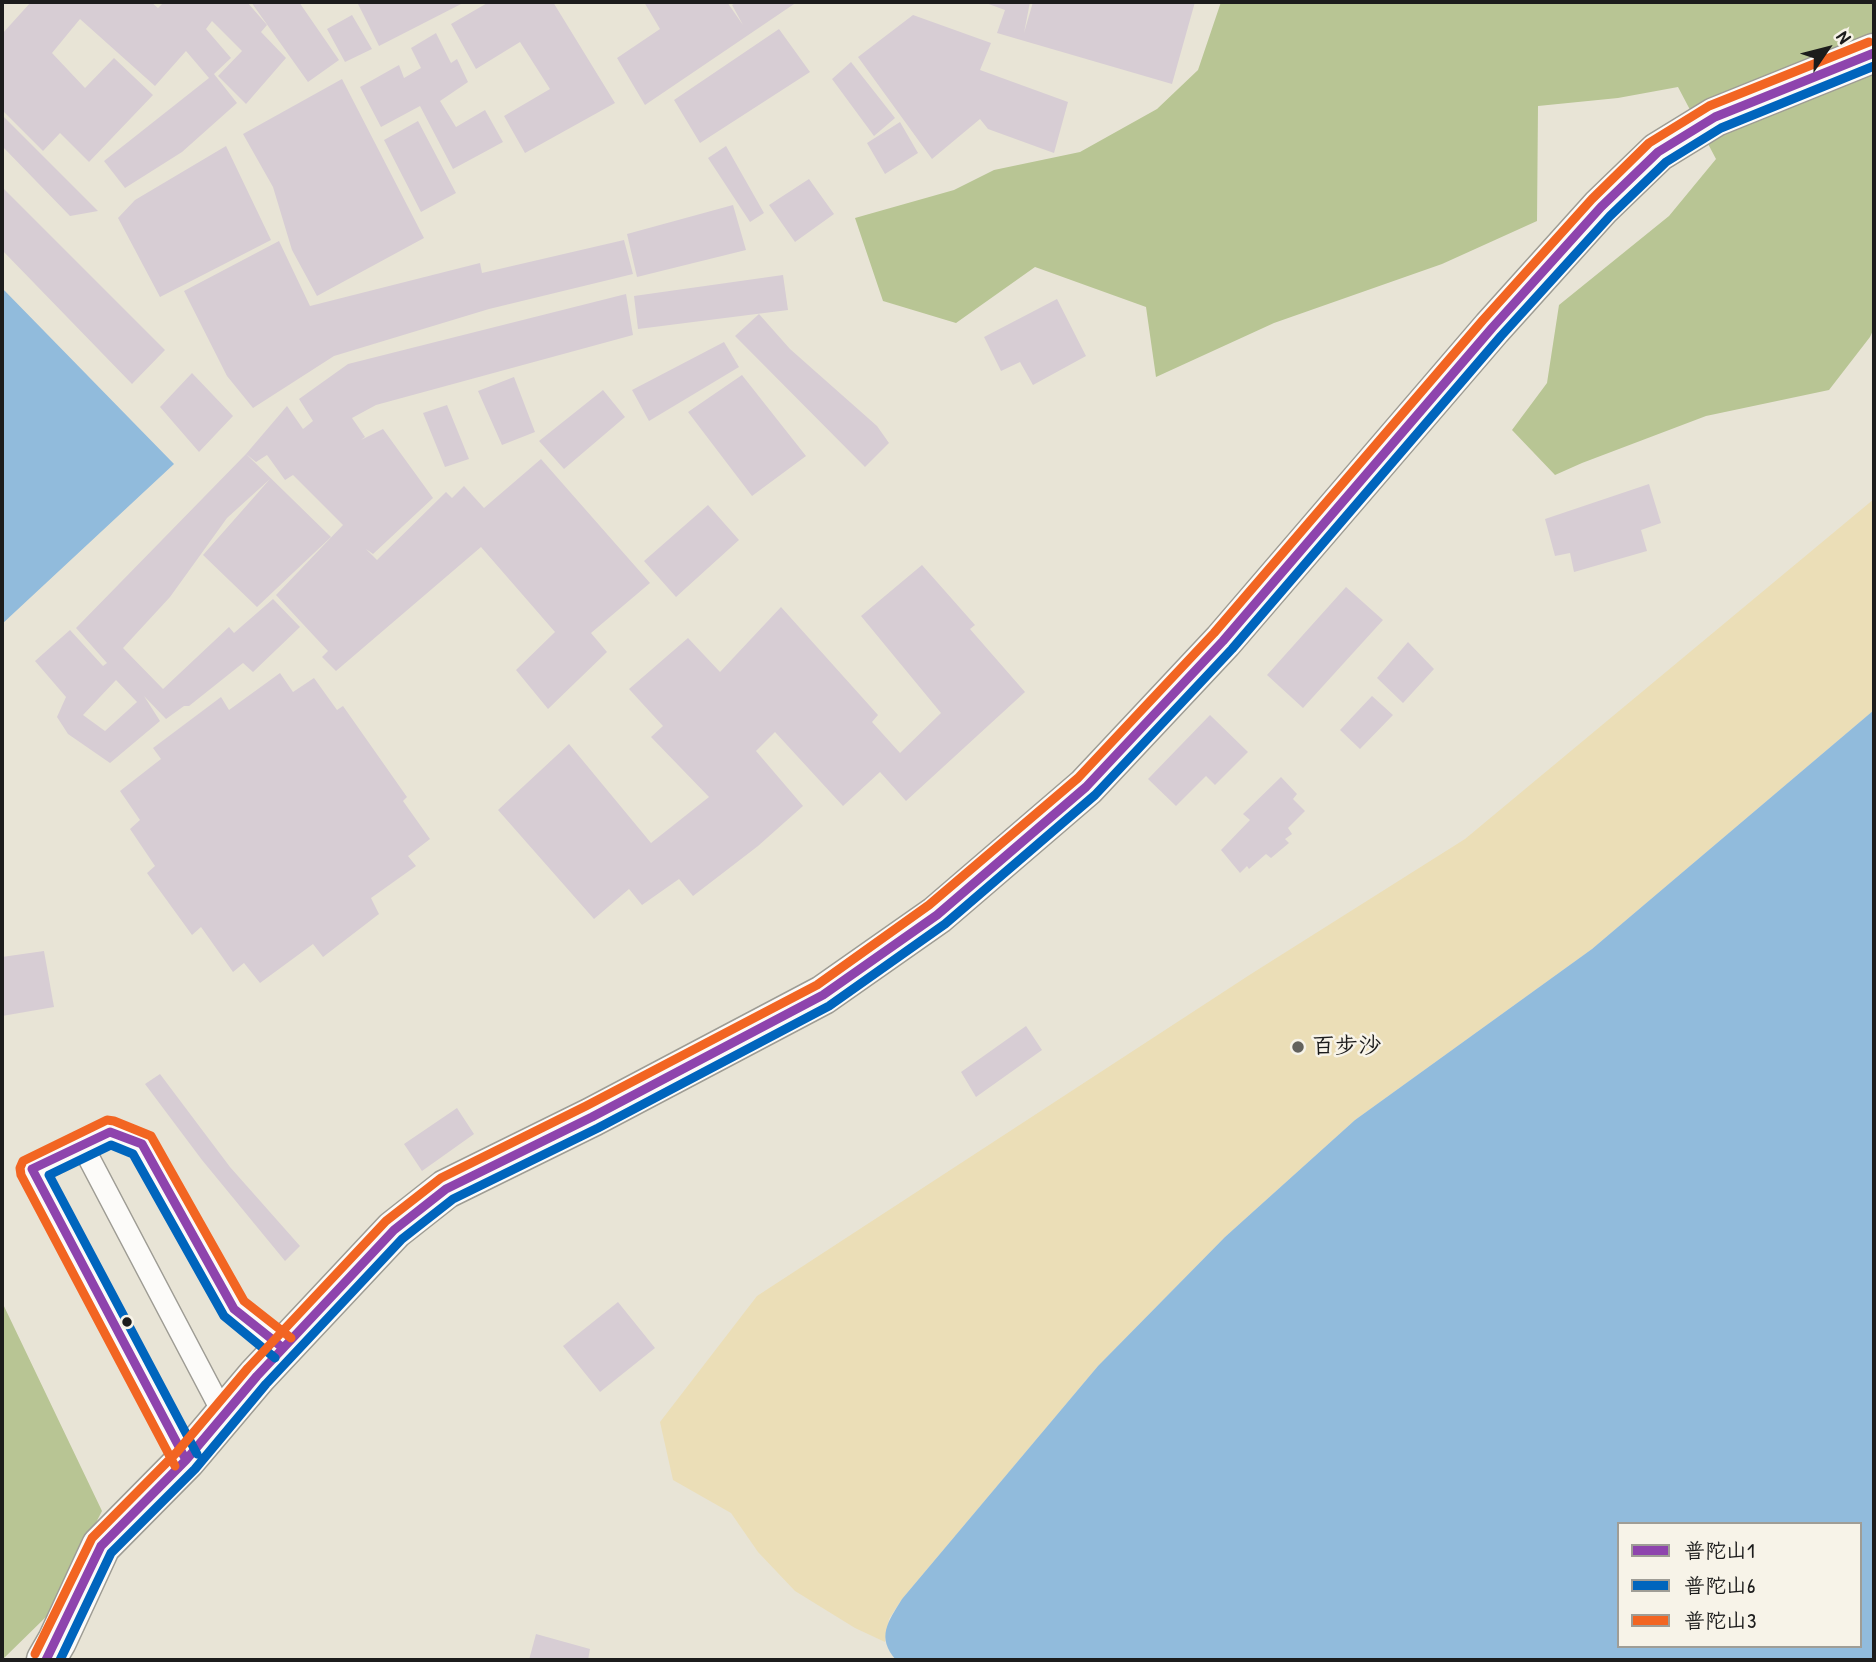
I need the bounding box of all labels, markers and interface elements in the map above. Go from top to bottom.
north arrow [1792,14,1862,84]
text: N [1831,25,1858,49]
place label: 百步沙 [1312,1033,1381,1061]
marker: 百步沙 [1290,1039,1306,1055]
unlabelled marker [120,1315,134,1329]
legend [1617,1522,1862,1648]
text: 普陀山1 [1684,1536,1755,1565]
text: 普陀山6 [1684,1571,1755,1600]
text: 普陀山3 [1684,1606,1756,1635]

